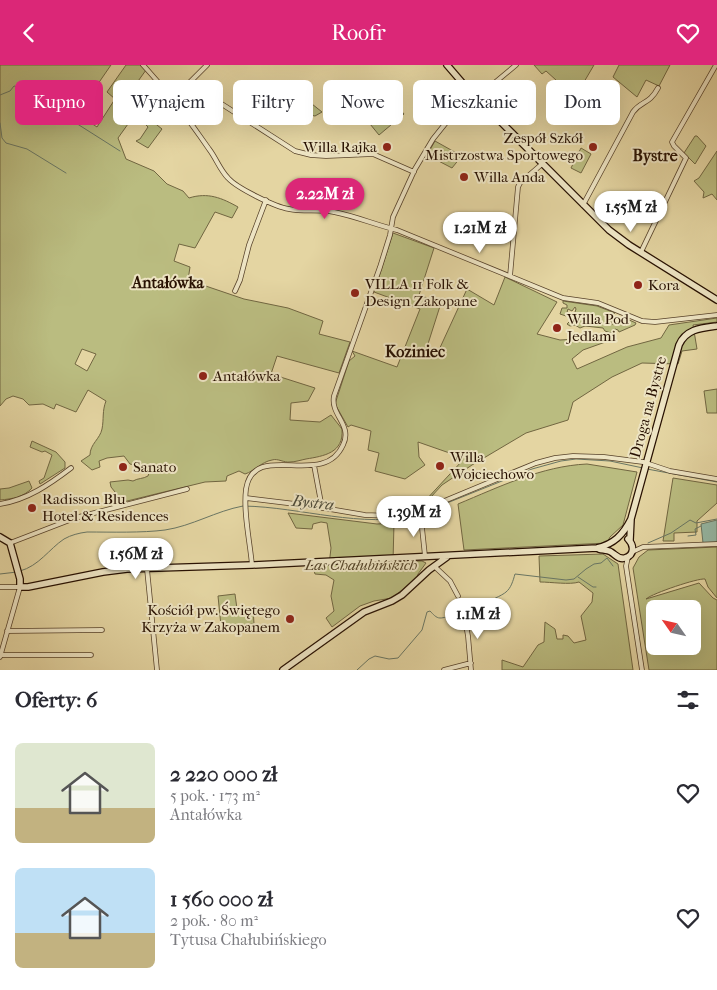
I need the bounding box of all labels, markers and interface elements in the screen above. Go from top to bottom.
icon: back [15,19,43,47]
icon: heart [674,19,702,47]
text: Roofr [331,20,386,46]
chip: Kupno [15,80,103,125]
chip: Wynajem [113,80,223,125]
chip: Filtry [233,80,313,125]
chip: Nowe [323,80,403,125]
chip: Mieszkanie [413,80,536,125]
chip: Dom [546,80,620,125]
place label: Zespół Szkół Mistrzostwa Sportowego [425,129,584,164]
place label: Willa Rajka [302,138,378,156]
marker: Willa Rajka [381,141,393,153]
marker: Zespół Szkół Mistrzostwa Sportowego [587,141,599,153]
district label: Bystre [632,146,678,166]
place label: Willa Anda [473,168,546,186]
marker: Willa Anda [458,171,470,183]
pin: 2.22M zł [273,177,377,220]
text: 2.22M zł [296,184,354,203]
pin: 1.55M zł [579,191,683,233]
text: 1.55M zł [605,197,657,216]
pin: 1.21M zł [428,211,532,254]
text: 1.21M zł [454,218,506,237]
district label: Antałówka [131,273,205,292]
place label: VILLA 11 Folk & Design Zakopane [364,275,478,310]
place label: Kora [648,276,681,294]
marker: Kora [632,279,644,291]
marker: VILLA 11 Folk & Design Zakopane [349,287,361,299]
place label: Willa Pod Jedlami [566,310,630,345]
marker: Willa Pod Jedlami [551,322,563,334]
district label: Koziniec [385,342,445,361]
street label: Droga na Bystre [626,354,670,460]
place label: Antałówka [212,367,282,385]
marker: Antałówka [197,370,209,382]
place label: Willa Wojciechowo [449,448,534,483]
place label: Sanato [133,458,177,476]
marker: Willa Wojciechowo [434,460,446,472]
marker: Sanato [117,461,129,473]
place label: Radisson Blu Hotel & Residences [42,490,169,525]
water label: Bystra [290,491,335,514]
pin: 1.39M zł [362,495,466,538]
marker: Radisson Blu Hotel & Residences [26,502,38,514]
text: 1.39M zł [387,502,441,521]
pin: 1.56M zł [84,537,188,580]
text: 1.56M zł [109,544,163,563]
park label: Las Chałubińskich [304,556,418,574]
pin: 1.1M zł [432,597,524,640]
north arrow [646,600,701,655]
map controls [646,600,701,655]
place label: Kościół pw. Świętego Krzyża w Zakopanem [141,601,281,636]
text: 1.1M zł [456,604,500,623]
marker: Kościół pw. Świętego Krzyża w Zakopanem [284,613,296,625]
icon: filters [674,686,702,714]
text: Oferty: 6 [15,688,97,712]
text: 2 220 000 zł [170,762,277,786]
icon: home [55,763,115,823]
icon: heart [674,779,702,807]
text: 5 pok. · 173 m² [170,786,260,805]
text: Antałówka [170,805,242,824]
text: 1 560 000 zł [170,887,273,911]
icon: home [55,888,115,948]
icon: heart [674,904,702,932]
text: 2 pok. · 80 m² [170,911,258,930]
text: Tytusa Chałubińskiego [170,930,327,949]

